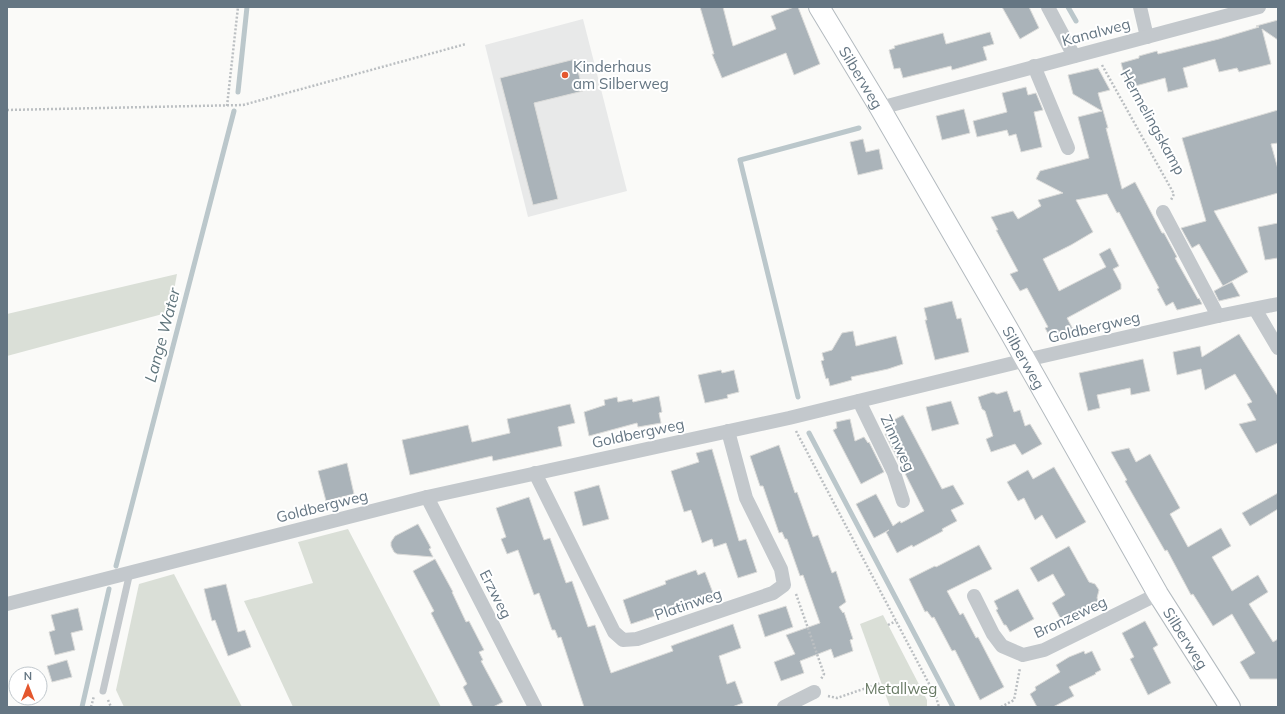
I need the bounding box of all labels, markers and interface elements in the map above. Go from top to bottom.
street label: Kanalweg [1060,14,1132,50]
street label: Silberweg [835,42,888,112]
place label: Kinderhaus am Silberweg [573,57,669,93]
street label: Hermelingskamp [1116,66,1190,178]
marker: Kinderhaus am Silberweg [560,70,570,80]
water label: Lange Water [140,285,184,384]
street label: Goldbergweg [1046,307,1142,347]
street label: Silberweg [999,322,1050,392]
street label: Zinnweg [877,412,919,474]
street label: Goldbergweg [590,414,686,452]
street label: Goldbergweg [274,485,370,527]
street label: Erzweg [476,566,516,622]
street label: Platinweg [652,584,724,624]
street label: Bronzeweg [1030,592,1110,642]
street label: Silberweg [1159,603,1213,672]
north arrow [8,666,48,706]
text: N [24,669,32,683]
park label: Metallweg [865,679,937,698]

